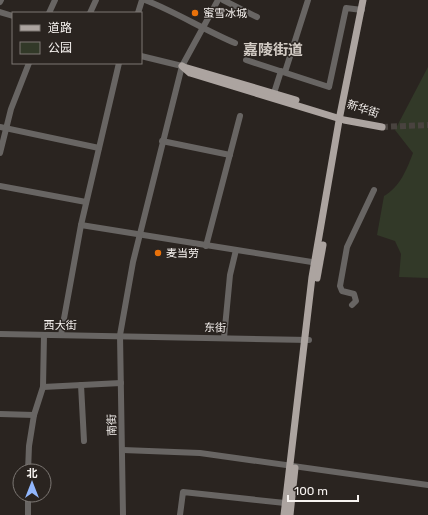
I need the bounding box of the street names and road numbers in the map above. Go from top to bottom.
street label: 新华街 [345,98,381,120]
street label: 西大街 [44,319,77,332]
street label: 东街 [204,321,226,335]
street label: 南街 [105,414,119,436]

